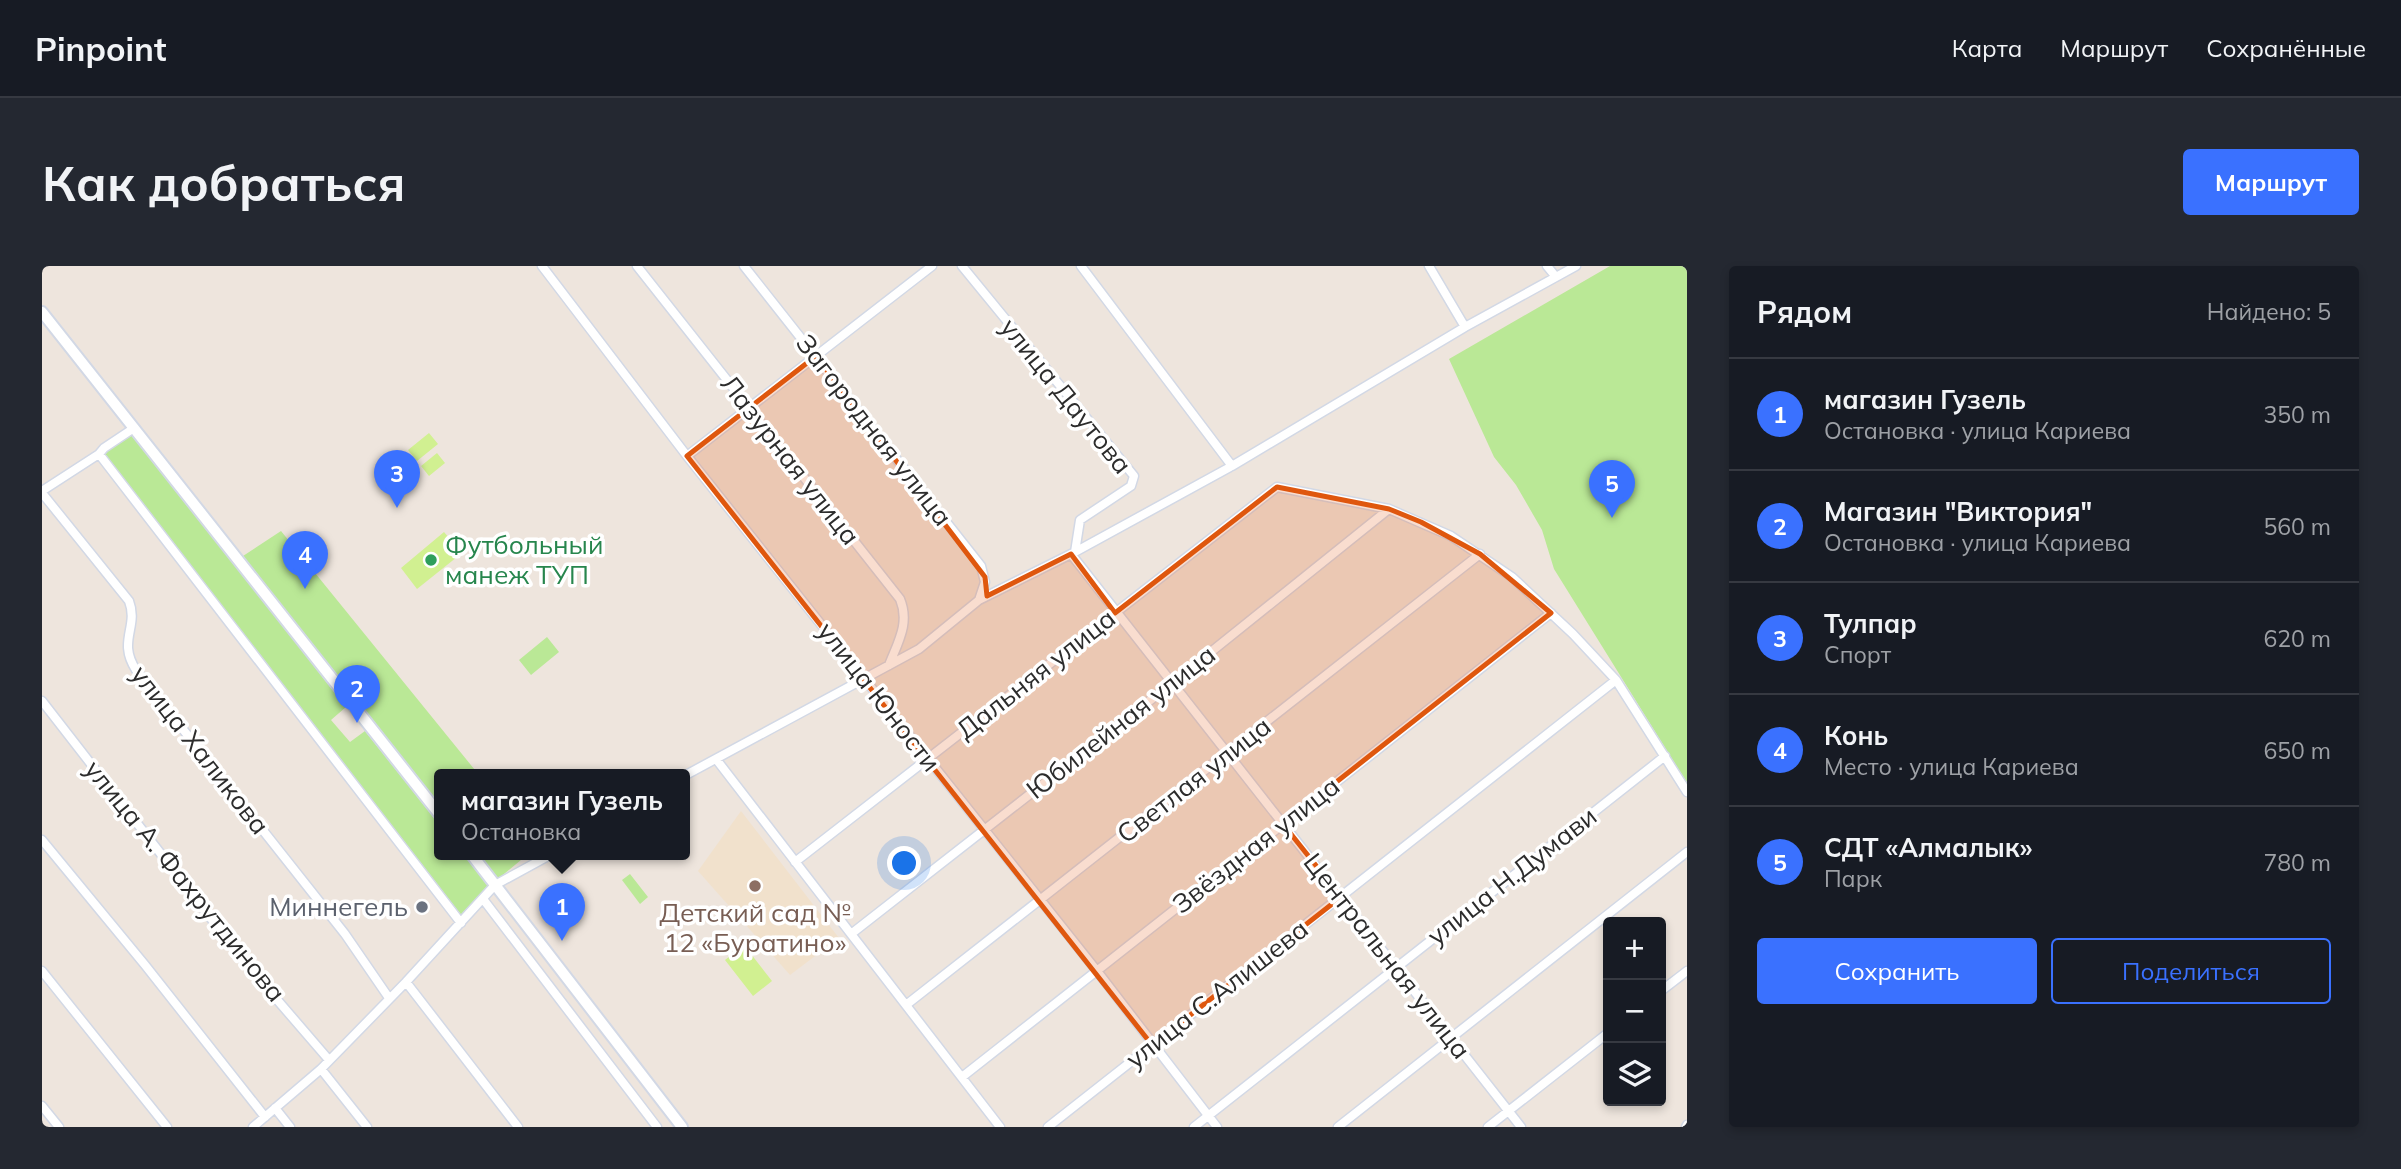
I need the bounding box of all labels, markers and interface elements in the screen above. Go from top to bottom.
text: Pinpoint [35,28,167,69]
text: Карта [1952,33,2022,63]
text: Маршрут [2060,33,2168,63]
text: Сохранённые [2206,33,2366,63]
button: Маршрут [2183,149,2359,215]
text: Как добраться [42,152,405,213]
text: Рядом [1757,293,1852,331]
text: Найдено: 5 [2207,297,2331,326]
street label: улица Даутова [994,311,1139,480]
street label: Загородная улица [789,327,960,532]
street label: Лазурная улица [714,368,867,551]
text: магазин Гузель [1824,383,2026,416]
text: 1 [1773,400,1787,429]
text: 350 m [2263,400,2331,429]
text: Остановка · улица Кариева [1824,416,2131,445]
pin: 3 [374,450,420,508]
pin: 5 [1589,460,1635,518]
text: Магазин "Виктория" [1824,495,2092,528]
text: 2 [1773,512,1787,541]
text: 560 m [2263,512,2331,541]
place label: Футбольный манеж ТУП [445,528,603,591]
text: Остановка · улица Кариева [1824,528,2131,557]
pin: 4 [282,531,328,589]
marker: Футбольный манеж ТУП [423,552,439,568]
street label: Дальняя улица [950,601,1122,746]
text: Тулпар [1824,607,1917,640]
street label: улица Юности [811,615,948,778]
text: 3 [1773,624,1787,653]
text: 620 m [2263,624,2331,653]
street label: Юбилейная улица [1020,637,1222,806]
text: Спорт [1824,640,1891,669]
street label: улица Халикова [124,659,277,841]
pin: 2 [334,665,380,723]
street label: Светлая улица [1110,709,1277,850]
text: Конь [1824,719,1888,752]
text: 4 [1773,736,1787,765]
text: 650 m [2263,736,2331,765]
text: Место · улица Кариева [1824,752,2079,781]
street label: улица А. Фахрутдинова [78,753,293,1008]
popup [434,769,690,860]
street label: Звёздная улица [1165,769,1346,920]
text: магазин Гузель [461,784,663,817]
street label: улица Н.Думави [1420,799,1603,952]
text: Остановка [461,817,581,846]
text: СДТ «Алмалык» [1824,831,2033,864]
your location [887,846,921,880]
street label: Центральная улица [1297,846,1478,1065]
text: 5 [1773,848,1787,877]
text: 780 m [2263,848,2331,877]
text: Парк [1824,864,1882,893]
marker: Детский сад № 12 «Буратино» [747,878,763,894]
pin: 1 [539,883,585,941]
place label: Миннегель [269,890,408,923]
place label: Детский сад № 12 «Буратино» [659,896,851,959]
marker: Миннегель [414,899,430,915]
street label: улица С.Алишева [1119,912,1315,1075]
map controls [1603,917,1666,1106]
button: + [1603,917,1666,980]
button: Сохранить [1757,938,2037,1004]
button: Поделиться [2051,938,2331,1004]
button: − [1603,980,1666,1043]
button: layers [1603,1043,1666,1106]

